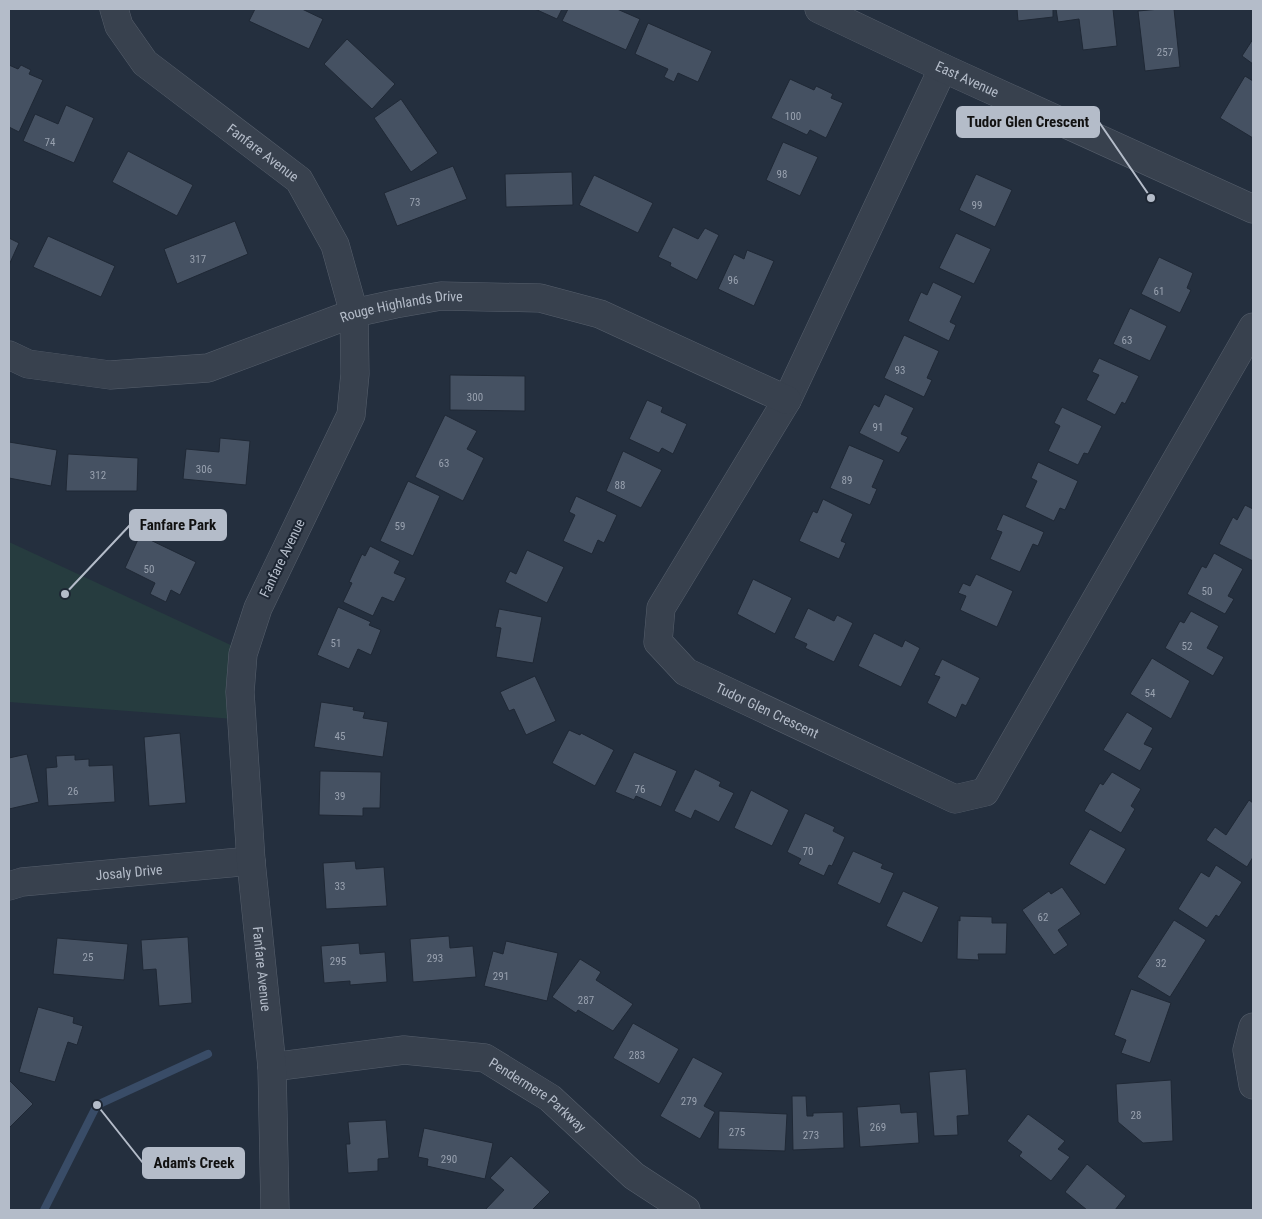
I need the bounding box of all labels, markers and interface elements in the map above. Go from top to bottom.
house number: 257 [1157,46,1173,59]
street label: East Avenue [933,58,1002,101]
callout: Tudor Glen Crescent [957,107,1099,137]
house number: 100 [785,110,801,123]
text: Tudor Glen Crescent [967,113,1090,131]
street label: Fanfare Avenue [224,120,302,185]
house number: 74 [45,136,56,149]
house number: 98 [777,168,787,181]
house number: 73 [410,196,420,209]
house number: 99 [972,199,982,212]
house number: 317 [190,253,206,266]
house number: 96 [728,274,738,287]
house number: 61 [1154,285,1164,298]
street label: Rouge Highlands Drive [338,288,463,326]
house number: 63 [1122,334,1132,347]
house number: 93 [895,364,905,377]
house number: 300 [467,391,483,404]
house number: 91 [873,421,883,434]
house number: 63 [439,457,449,470]
house number: 306 [196,463,212,476]
house number: 312 [90,469,106,482]
house number: 89 [842,474,852,487]
house number: 88 [615,479,625,492]
callout: Fanfare Park [130,510,226,540]
text: Fanfare Park [140,516,217,534]
street label: Fanfare Avenue [256,516,308,600]
house number: 59 [395,520,405,533]
house number: 50 [144,563,154,576]
house number: 50 [1202,585,1212,598]
house number: 51 [331,637,341,650]
house number: 52 [1182,640,1192,653]
street label: Tudor Glen Crescent [713,679,821,741]
house number: 54 [1145,687,1156,700]
house number: 45 [335,730,345,743]
house number: 76 [635,783,645,796]
house number: 26 [68,785,78,798]
house number: 39 [335,790,345,803]
house number: 70 [803,845,813,858]
street label: Josaly Drive [95,861,164,883]
house number: 33 [335,880,345,893]
house number: 62 [1038,911,1048,924]
street label: Fanfare Avenue [250,926,274,1013]
house number: 25 [83,951,93,964]
house number: 293 [427,952,443,965]
house number: 295 [330,955,346,968]
house number: 32 [1156,957,1166,970]
house number: 291 [493,970,509,983]
house number: 287 [578,994,594,1007]
house number: 283 [629,1049,645,1062]
street label: Pendermere Parkway [486,1055,590,1136]
house number: 279 [681,1095,697,1108]
house number: 28 [1131,1109,1141,1122]
house number: 269 [870,1121,886,1134]
house number: 275 [729,1126,745,1139]
house number: 273 [803,1129,819,1142]
callout: Adam's Creek [143,1148,244,1178]
house number: 290 [441,1153,457,1166]
text: Adam's Creek [154,1154,235,1172]

